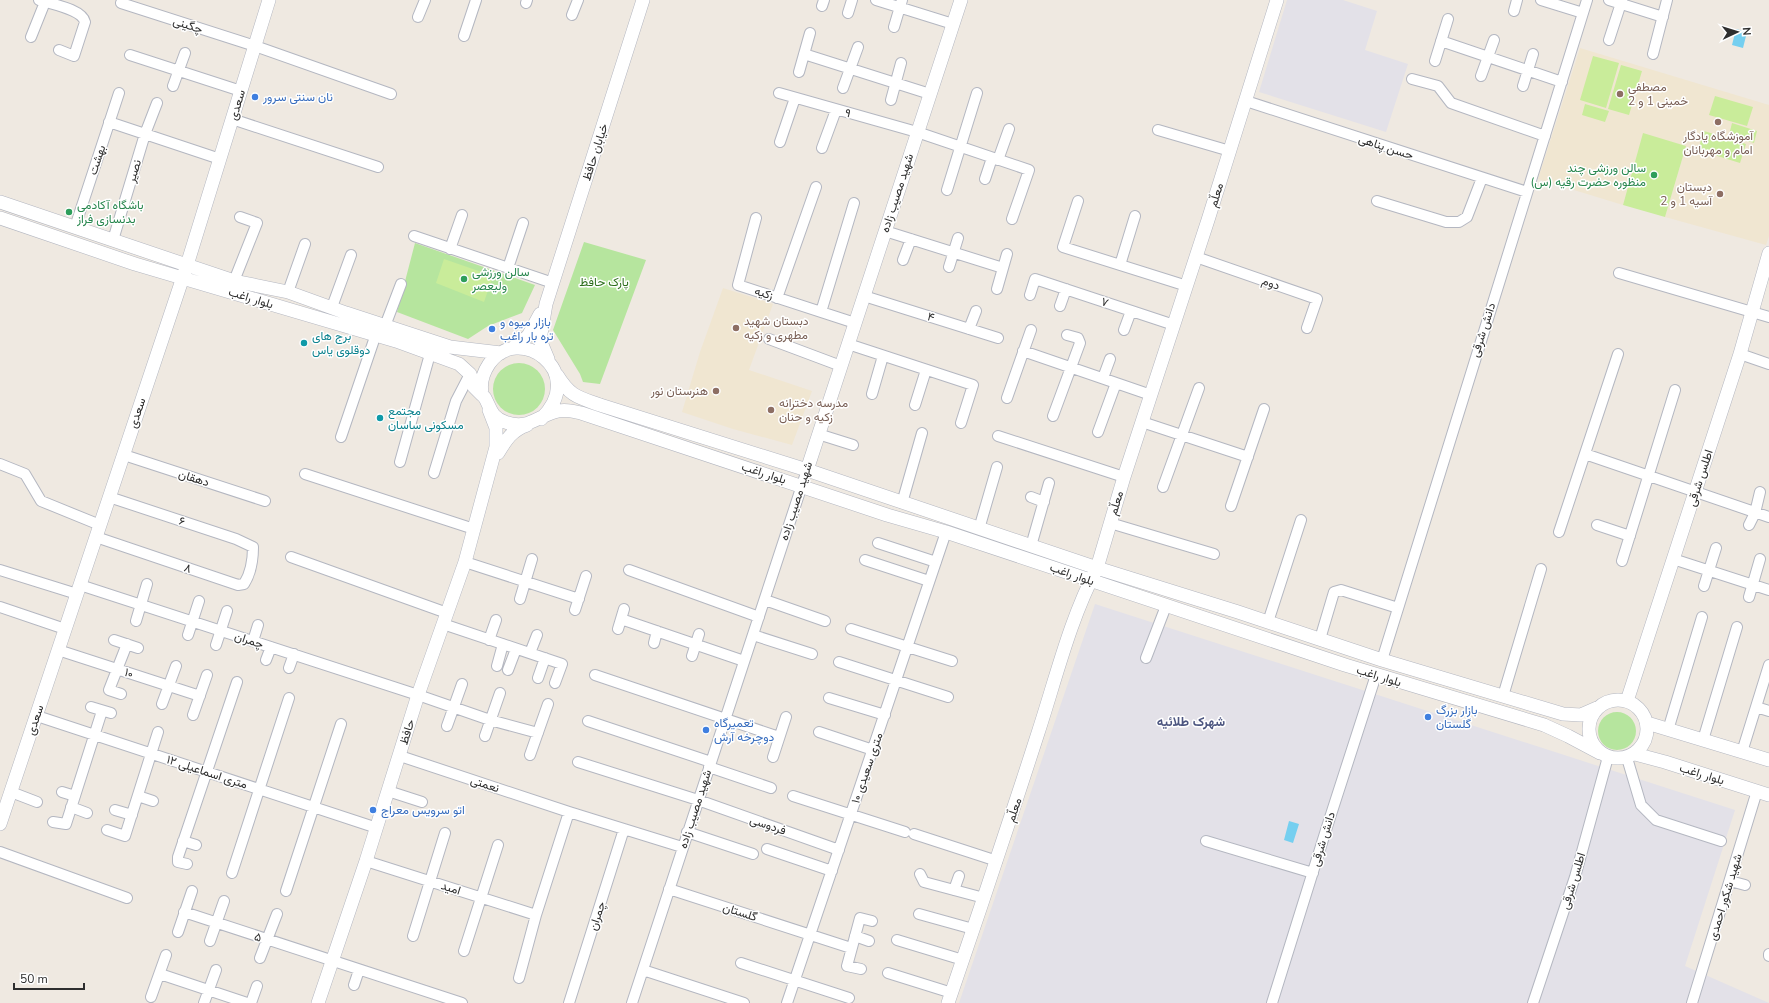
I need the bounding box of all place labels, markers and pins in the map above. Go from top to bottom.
place label: مصطفی خمینی 1 و 2 [1628,79,1688,109]
place label: نان سنتی سرور [262,89,333,105]
marker: مصطفی خمینی 1 و 2 [1615,89,1625,99]
marker: نان سنتی سرور [250,92,260,102]
marker: آموزشگاه یادگار امام و مهربانان [1713,117,1723,127]
place label: آموزشگاه یادگار امام و مهربانان [1682,128,1754,158]
place label: سالن ورزشی چند منظوره حضرت رقیه (س) [1530,160,1646,190]
marker: سالن ورزشی چند منظوره حضرت رقیه (س) [1649,170,1659,180]
place label: دبستان آسیه 1 و 2 [1660,179,1713,209]
marker: دبستان آسیه 1 و 2 [1715,189,1725,199]
place label: باشگاه آکادمی بدنسازی فراز [76,197,144,227]
marker: باشگاه آکادمی بدنسازی فراز [64,207,74,217]
place label: سالن ورزشی ولیعصر [471,264,529,294]
marker: سالن ورزشی ولیعصر [459,274,469,284]
place label: دبستان شهید مطهری و زکیه [744,313,809,343]
place label: بازار میوه و تره بار راغب [500,314,554,344]
marker: دبستان شهید مطهری و زکیه [731,323,741,333]
marker: بازار میوه و تره بار راغب [487,324,497,334]
place label: برج های دوقلوی یاس [312,328,371,358]
marker: برج های دوقلوی یاس [299,338,309,348]
place label: هنرستان نور [650,383,708,399]
marker: هنرستان نور [711,386,721,396]
place label: مدرسه دخترانه زکیه و حنان [779,395,848,425]
place label: مجتمع مسکونی ساسان [388,403,464,433]
marker: مدرسه دخترانه زکیه و حنان [766,405,776,415]
marker: مجتمع مسکونی ساسان [375,413,385,423]
place label: بازار بزرگ گلستان [1436,702,1477,732]
marker: بازار بزرگ گلستان [1423,712,1433,722]
place label: تعمیرگاه دوچرخه آرش [714,715,775,745]
marker: تعمیرگاه دوچرخه آرش [701,725,711,735]
place label: اتو سرویس معراج [381,802,465,819]
marker: اتو سرویس معراج [368,805,378,815]

